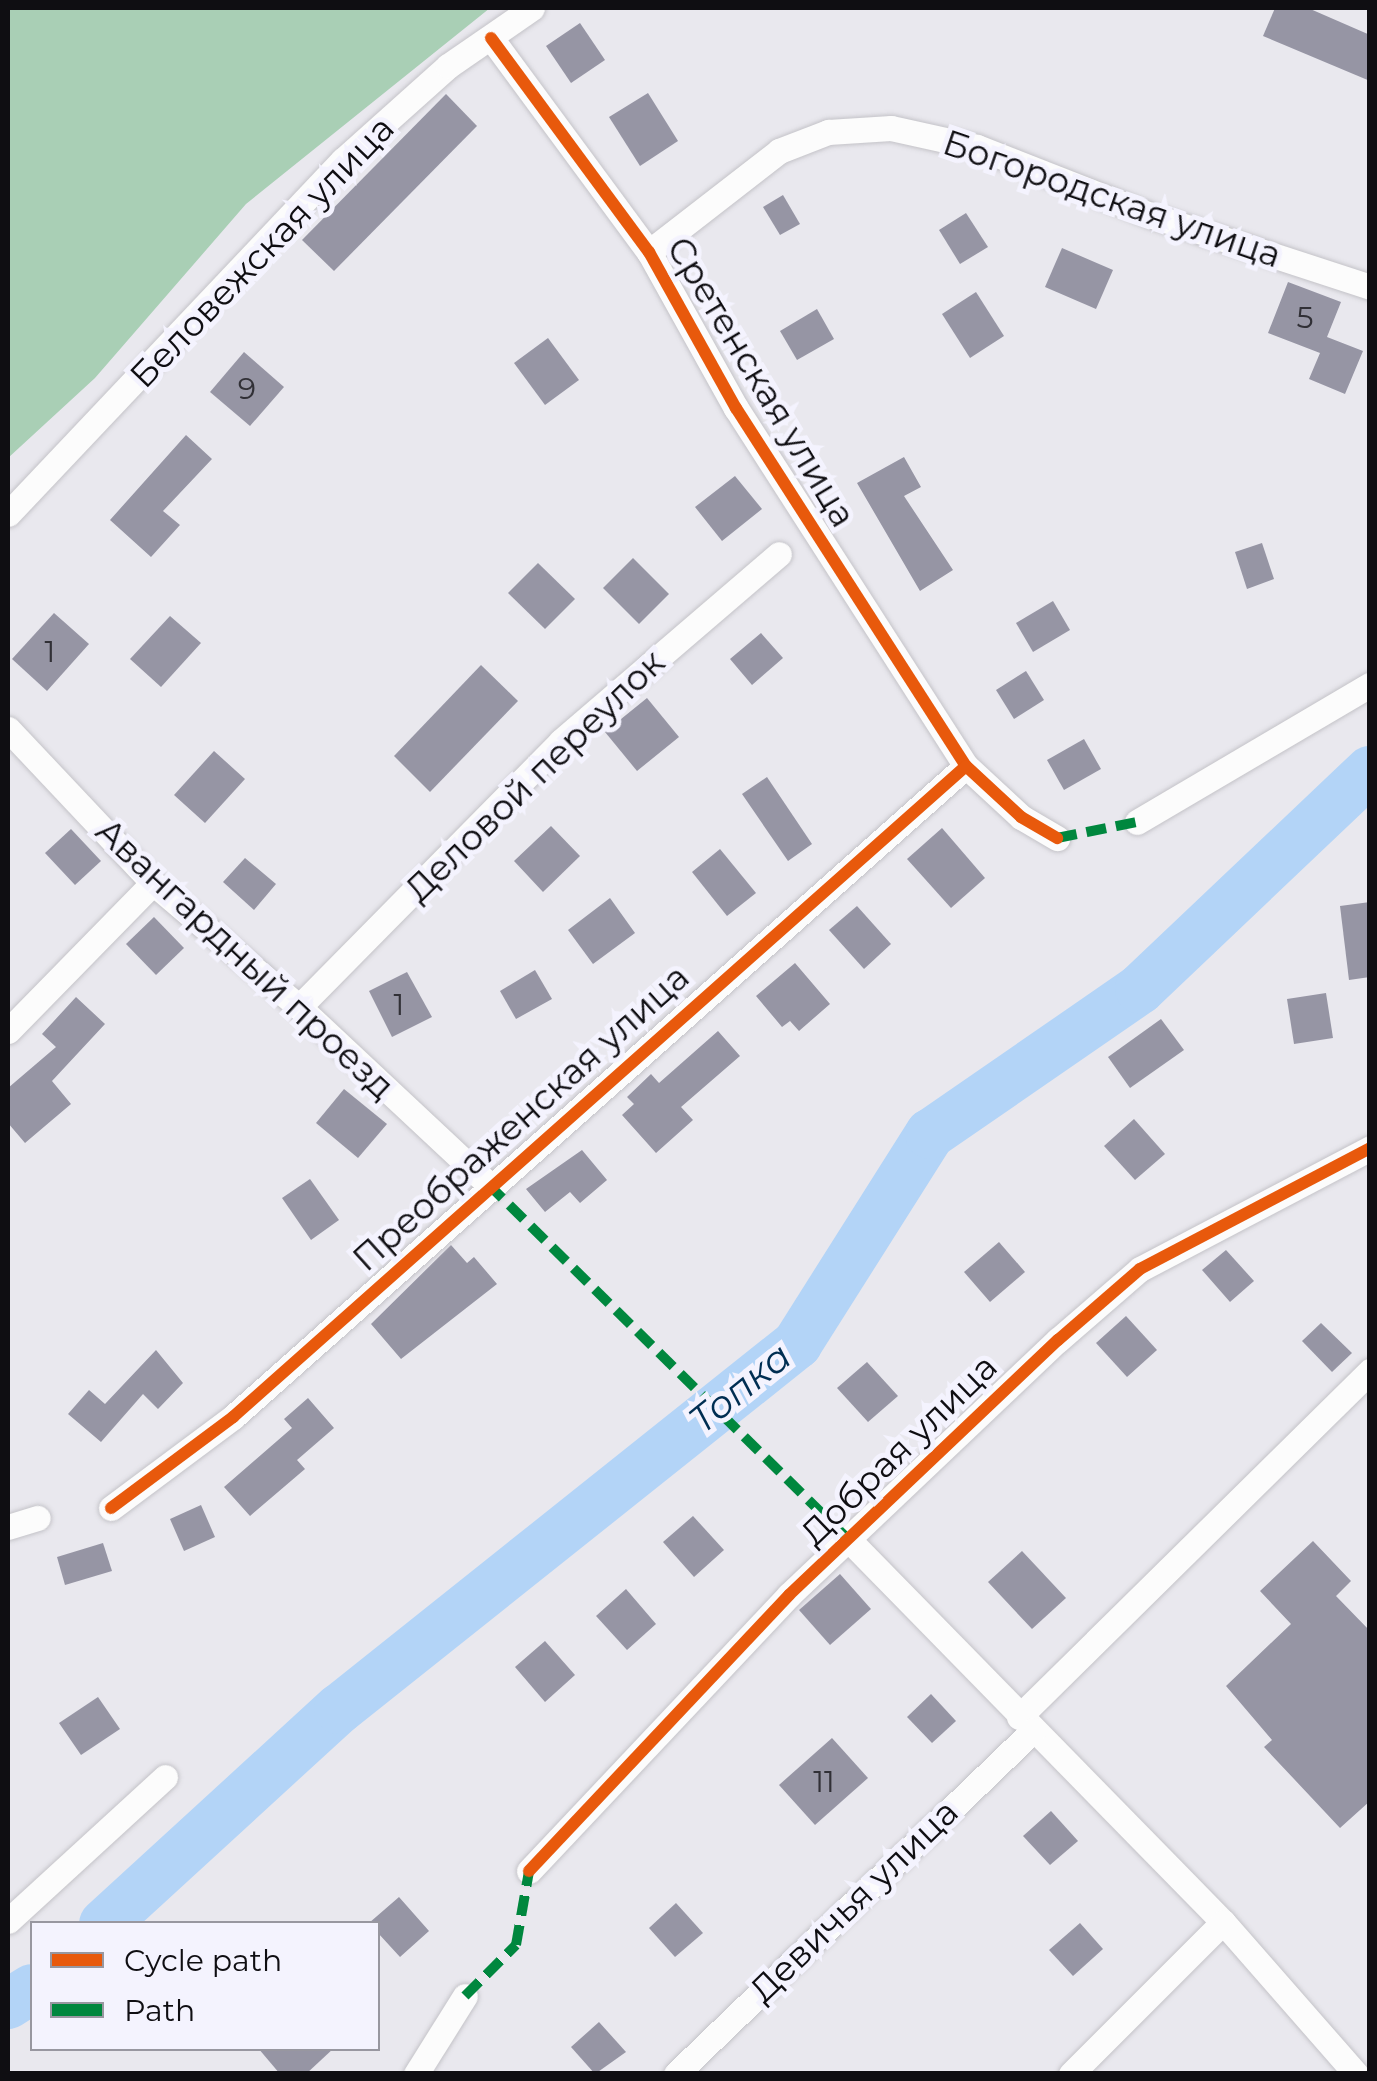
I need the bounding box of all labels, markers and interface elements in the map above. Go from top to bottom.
street label: Беловежская улица [121,107,403,397]
street label: Богородская улица [938,121,1286,277]
street label: Сретенская улица [658,229,864,535]
house number: 5 [1297,300,1313,336]
house number: 9 [238,371,256,407]
house number: 1 [45,634,55,670]
street label: Деловой переулок [397,642,673,910]
street label: Авангардный проезд [87,810,403,1108]
street label: Преображенская улица [344,956,698,1280]
house number: 1 [394,987,404,1023]
water label: Топка [680,1333,800,1443]
street label: Добрая улица [792,1346,1006,1554]
house number: 11 [813,1764,835,1800]
street label: Девичья улица [741,1791,967,2011]
legend [30,1921,380,2051]
text: Cycle path [124,1942,282,1979]
text: Path [124,1992,195,2029]

